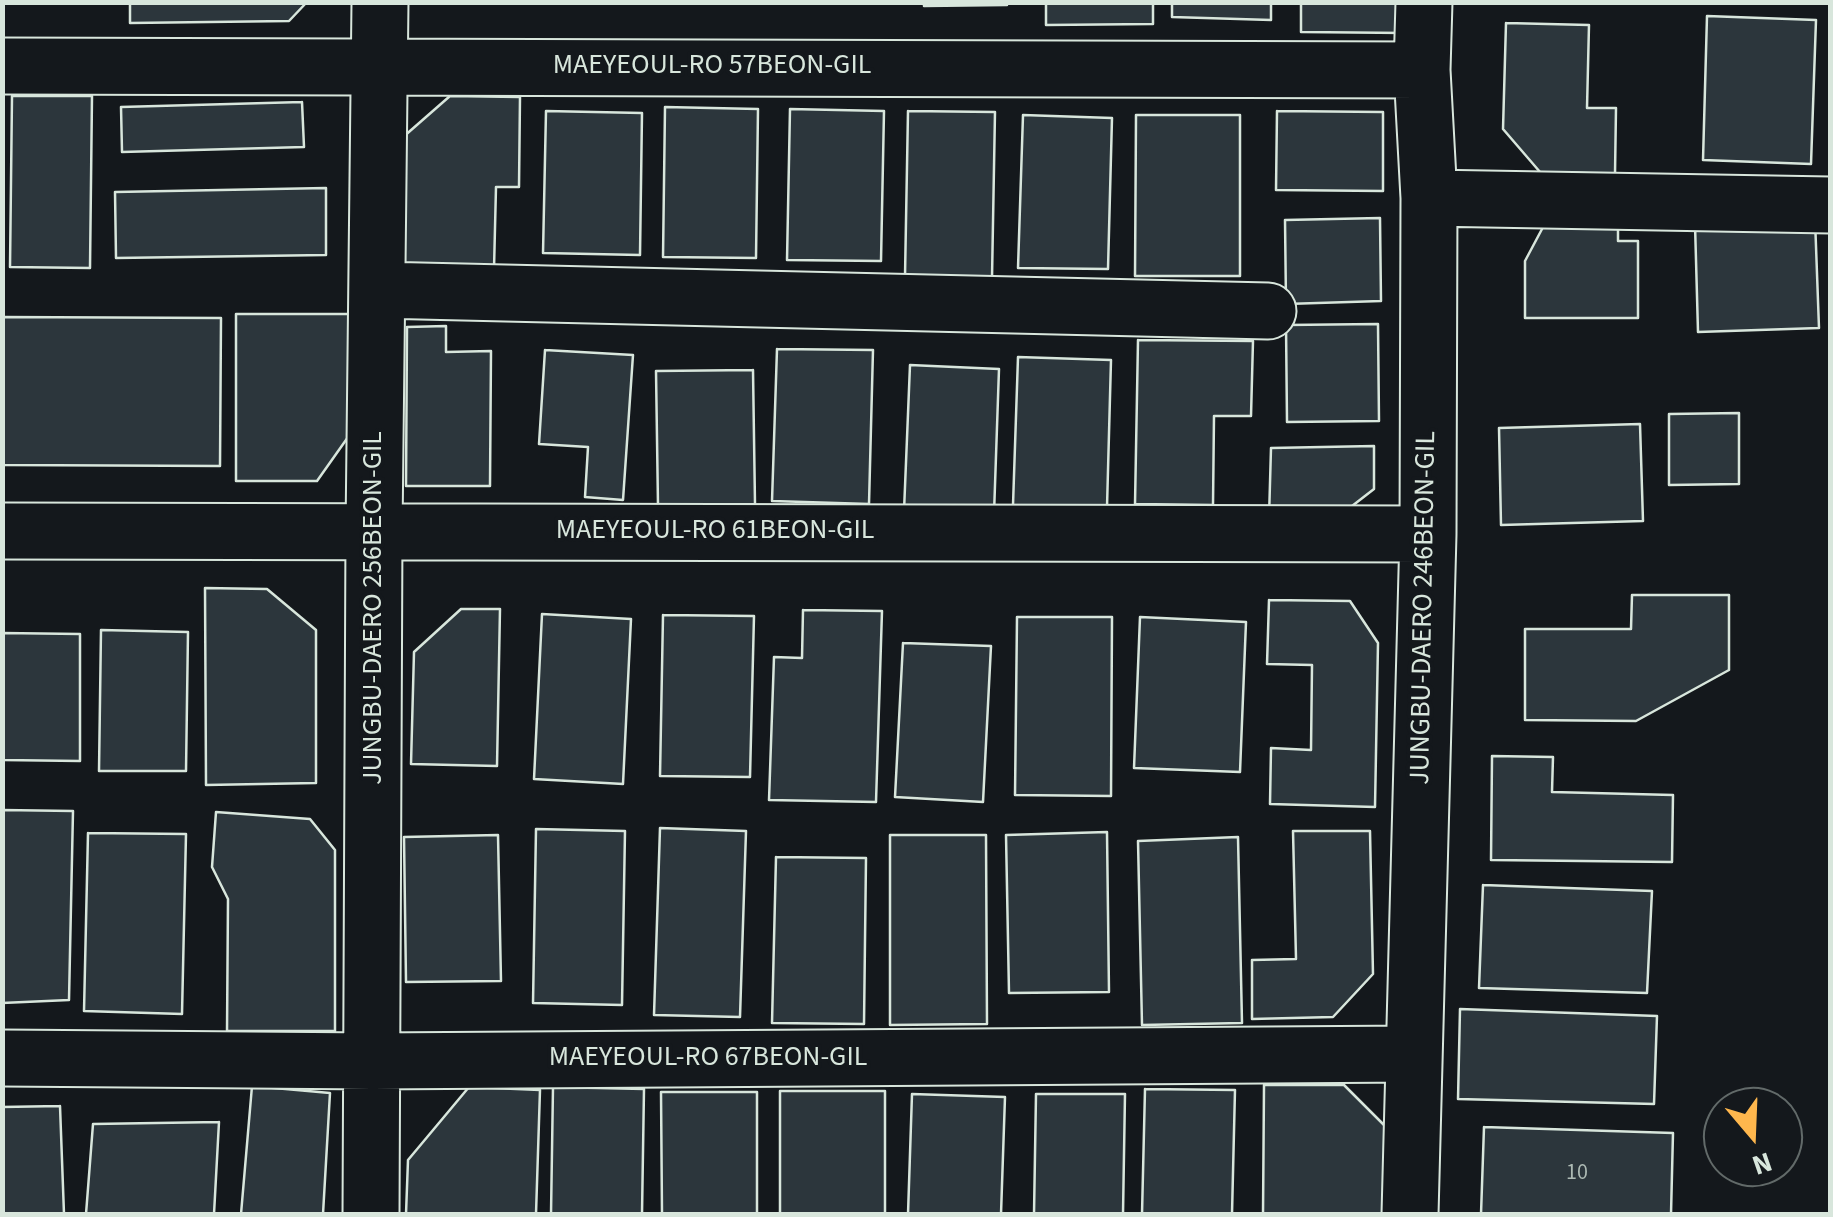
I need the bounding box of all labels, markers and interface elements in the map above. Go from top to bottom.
street label: MAEYEOUL-RO 57BEON-GIL [553,50,871,84]
street label: JUNGBU-DAERO 256BEON-GIL [358,431,392,785]
street label: JUNGBU-DAERO 246BEON-GIL [1405,431,1445,785]
street label: MAEYEOUL-RO 61BEON-GIL [556,515,874,549]
street label: MAEYEOUL-RO 67BEON-GIL [549,1042,867,1076]
north arrow [1703,1087,1803,1187]
text: N [1747,1142,1777,1185]
house number: 10 [1566,1161,1588,1187]

